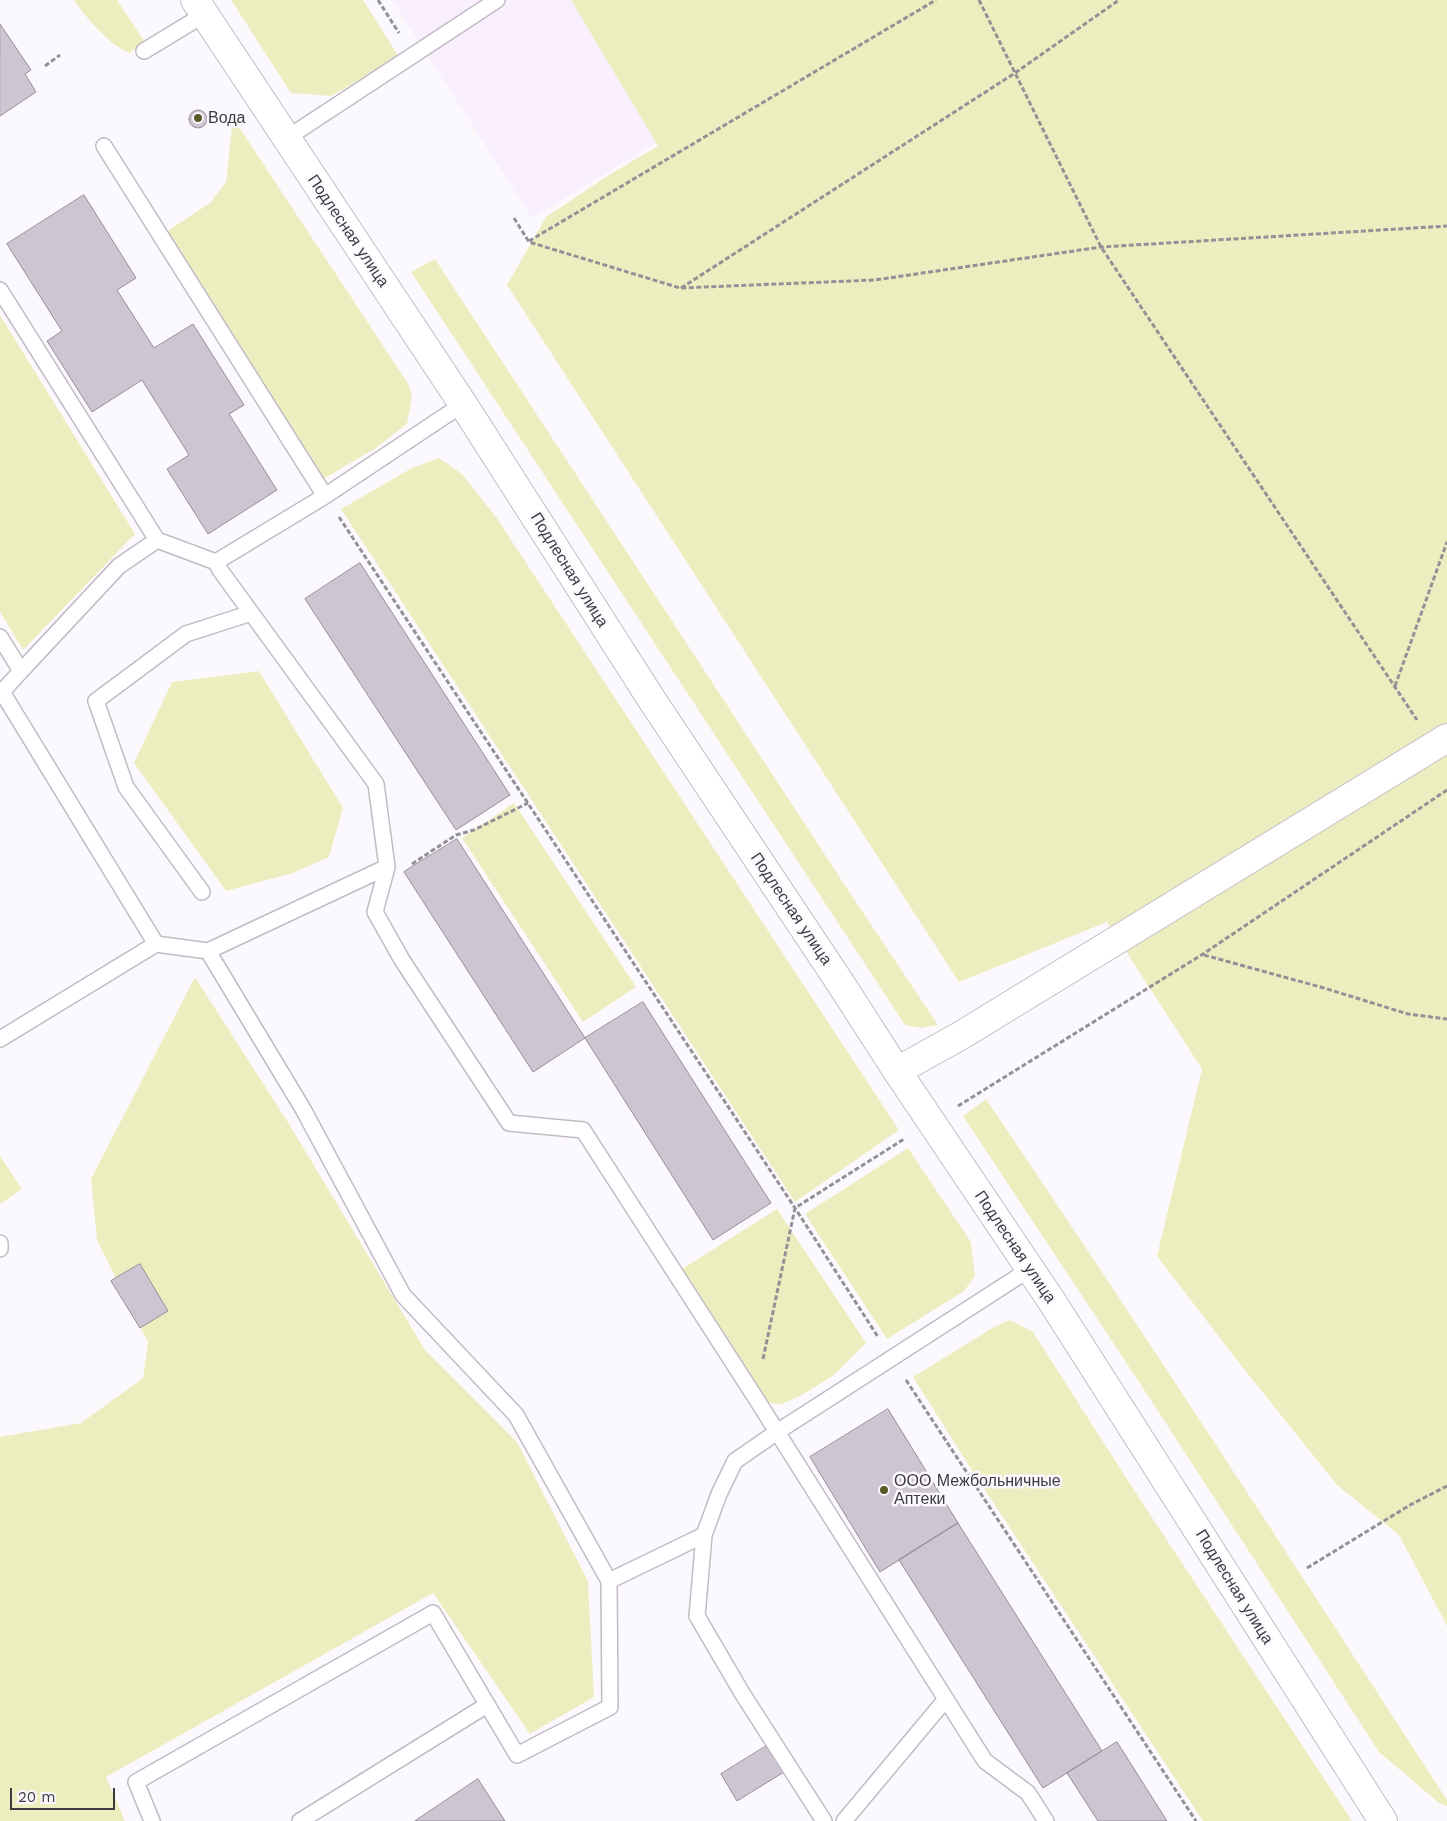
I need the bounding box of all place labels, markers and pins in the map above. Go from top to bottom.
place label: Вода [208,108,245,128]
marker: Вода [192,112,204,124]
place label: ООО Межбольничные Аптеки [894,1471,1061,1509]
marker: ООО Межбольничные Аптеки [878,1484,890,1496]

